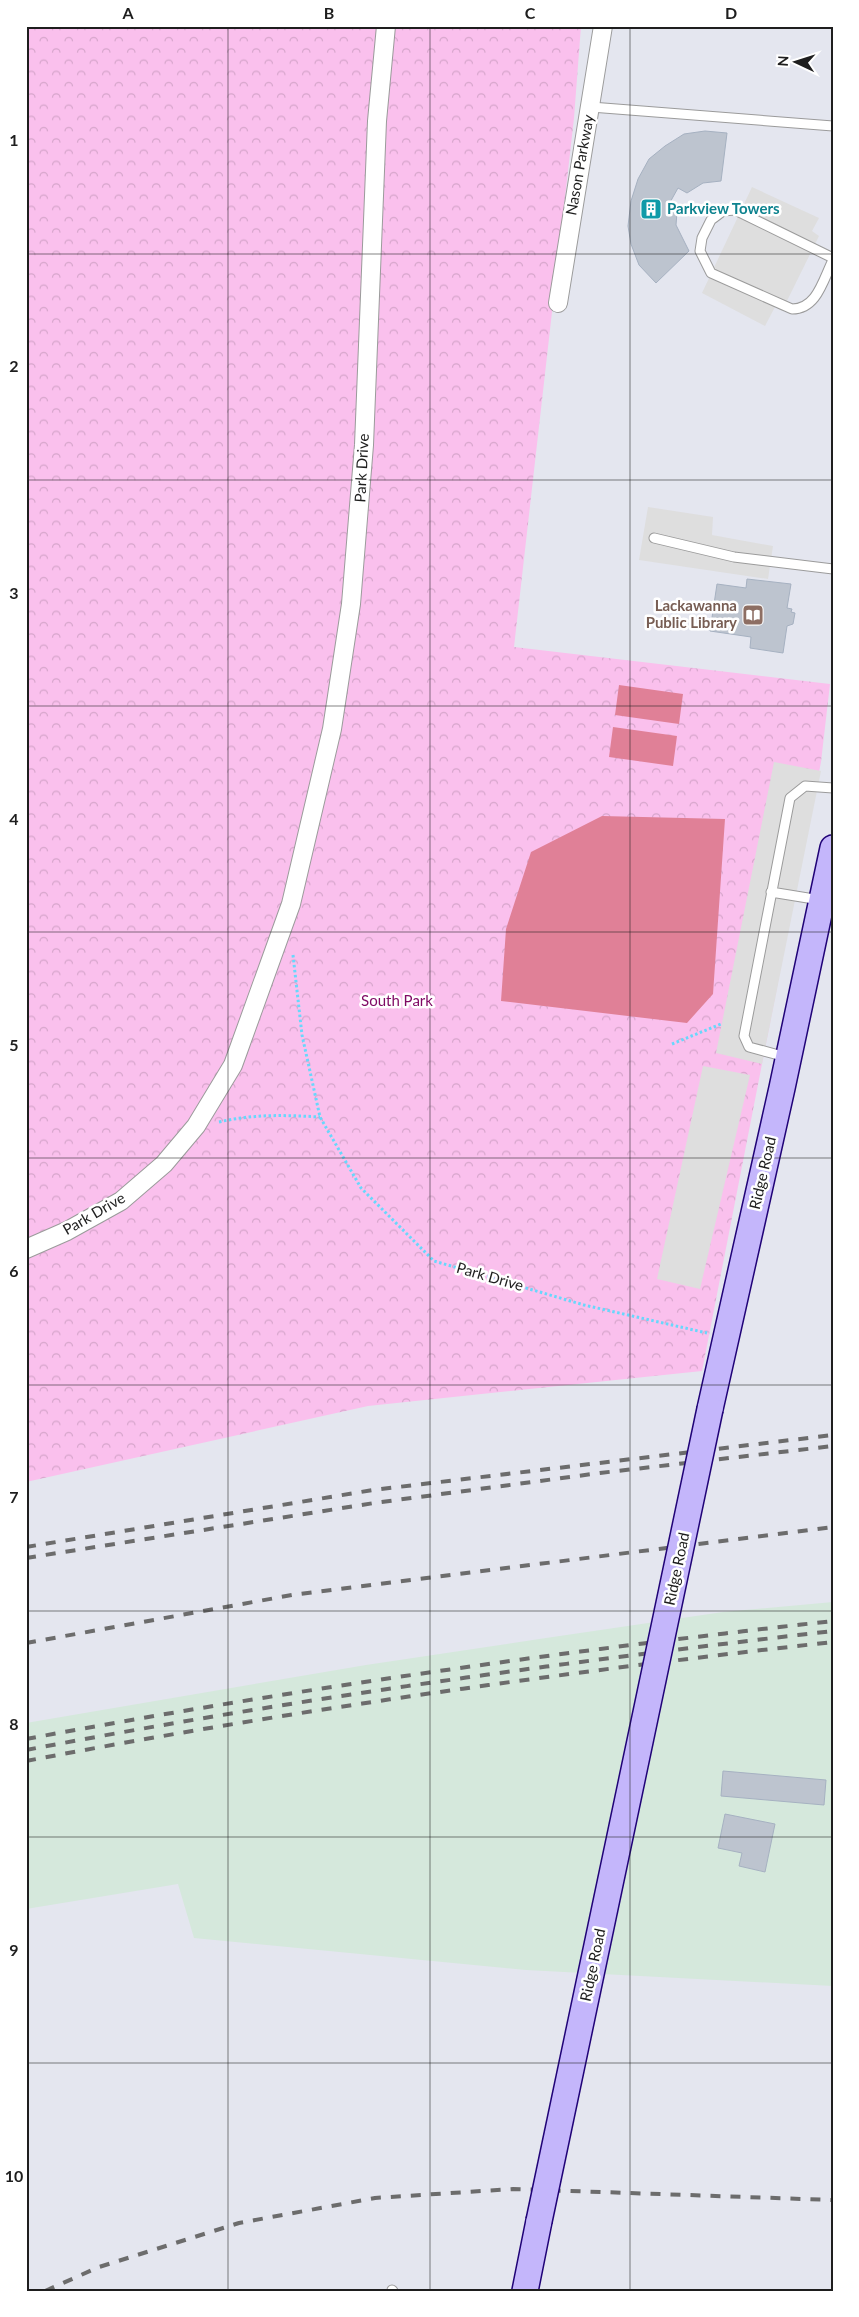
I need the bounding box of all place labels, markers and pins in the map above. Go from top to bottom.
building icon: Parkview Towers [639,197,663,221]
place label: Parkview Towers [667,199,780,217]
place label: Lackawanna Public Library [646,596,737,631]
library icon: Lackawanna Public Library [741,603,765,627]

